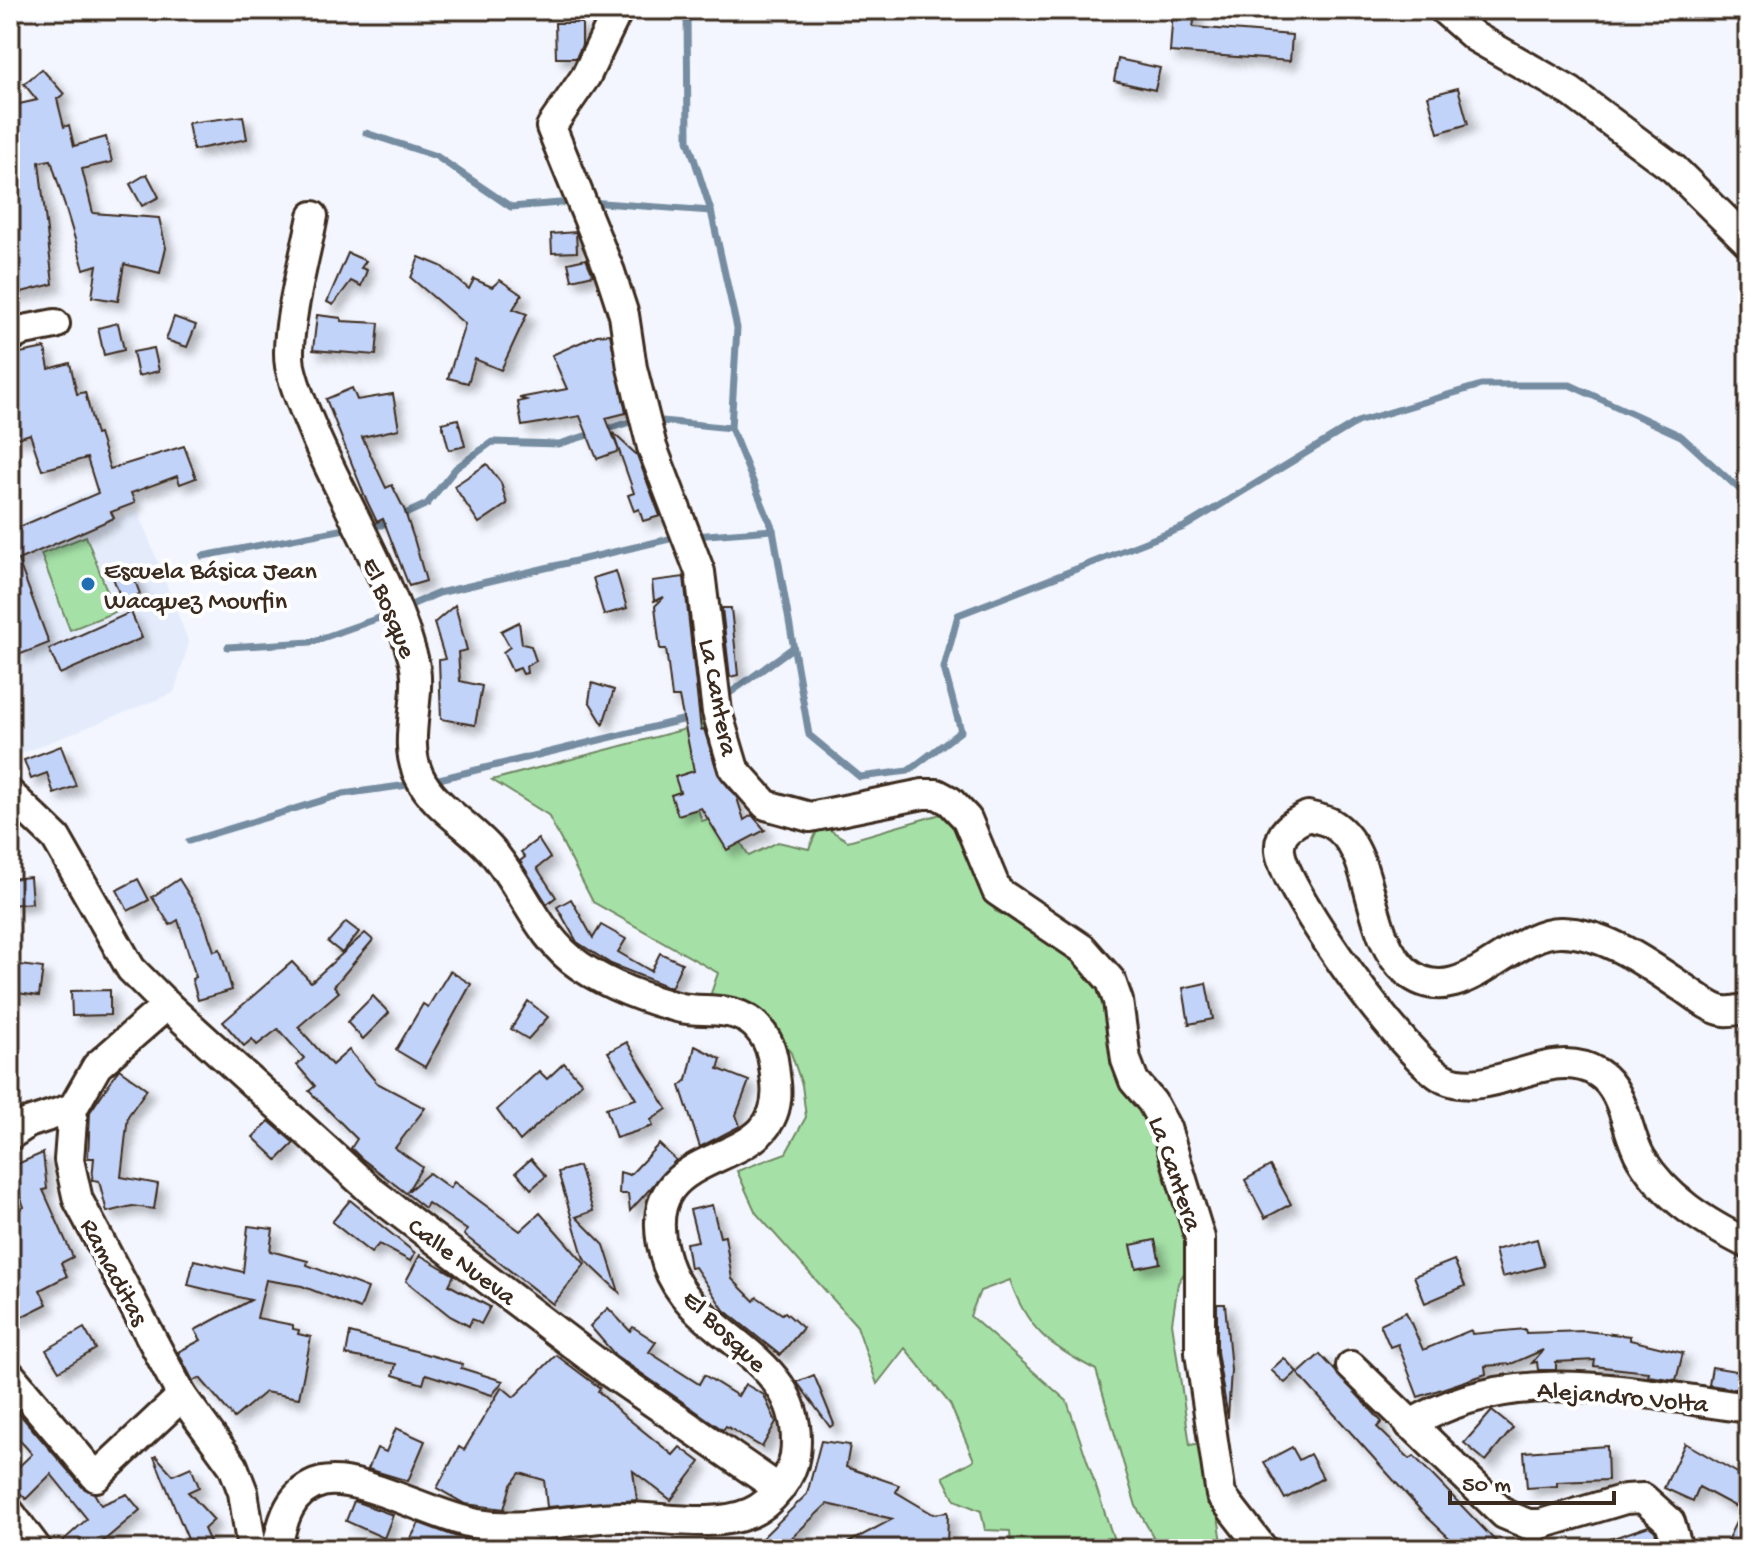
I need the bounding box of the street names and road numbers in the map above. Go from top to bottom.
street label: El Bosque [353,554,421,664]
street label: La Cantera [689,637,742,761]
street label: La Cantera [1139,1113,1207,1237]
street label: Calle Nueva [400,1213,522,1315]
street label: Ramaditas [71,1214,154,1333]
street label: El Bosque [674,1285,772,1381]
street label: Alejandro Volta [1536,1377,1711,1423]

